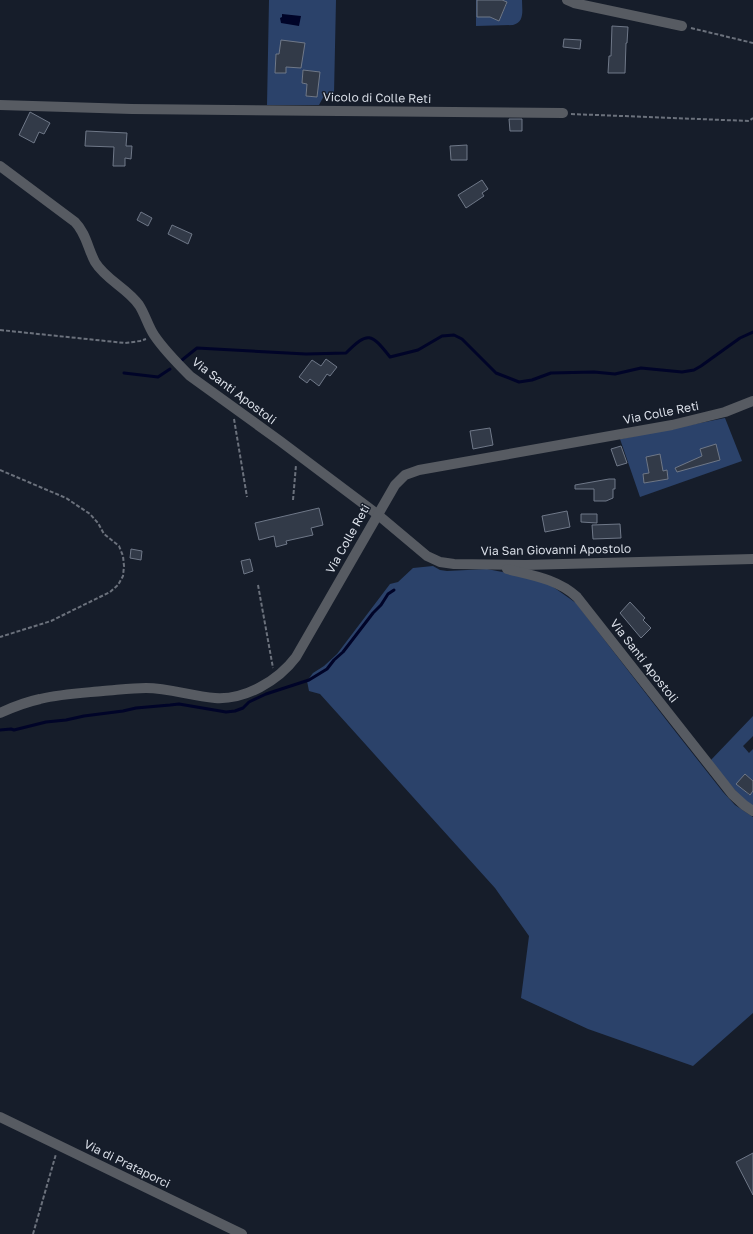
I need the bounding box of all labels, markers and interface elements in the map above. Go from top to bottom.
street label: Vicolo di Colle Reti [323,89,431,106]
street label: Via Santi Apostoli [189,354,279,427]
street label: Via Colle Reti [622,398,700,427]
street label: Via Colle Reti [322,501,373,576]
street label: Via San Giovanni Apostolo [481,541,631,558]
street label: Via Santi Apostoli [607,616,682,705]
street label: Via di Prataporci [82,1136,173,1191]

